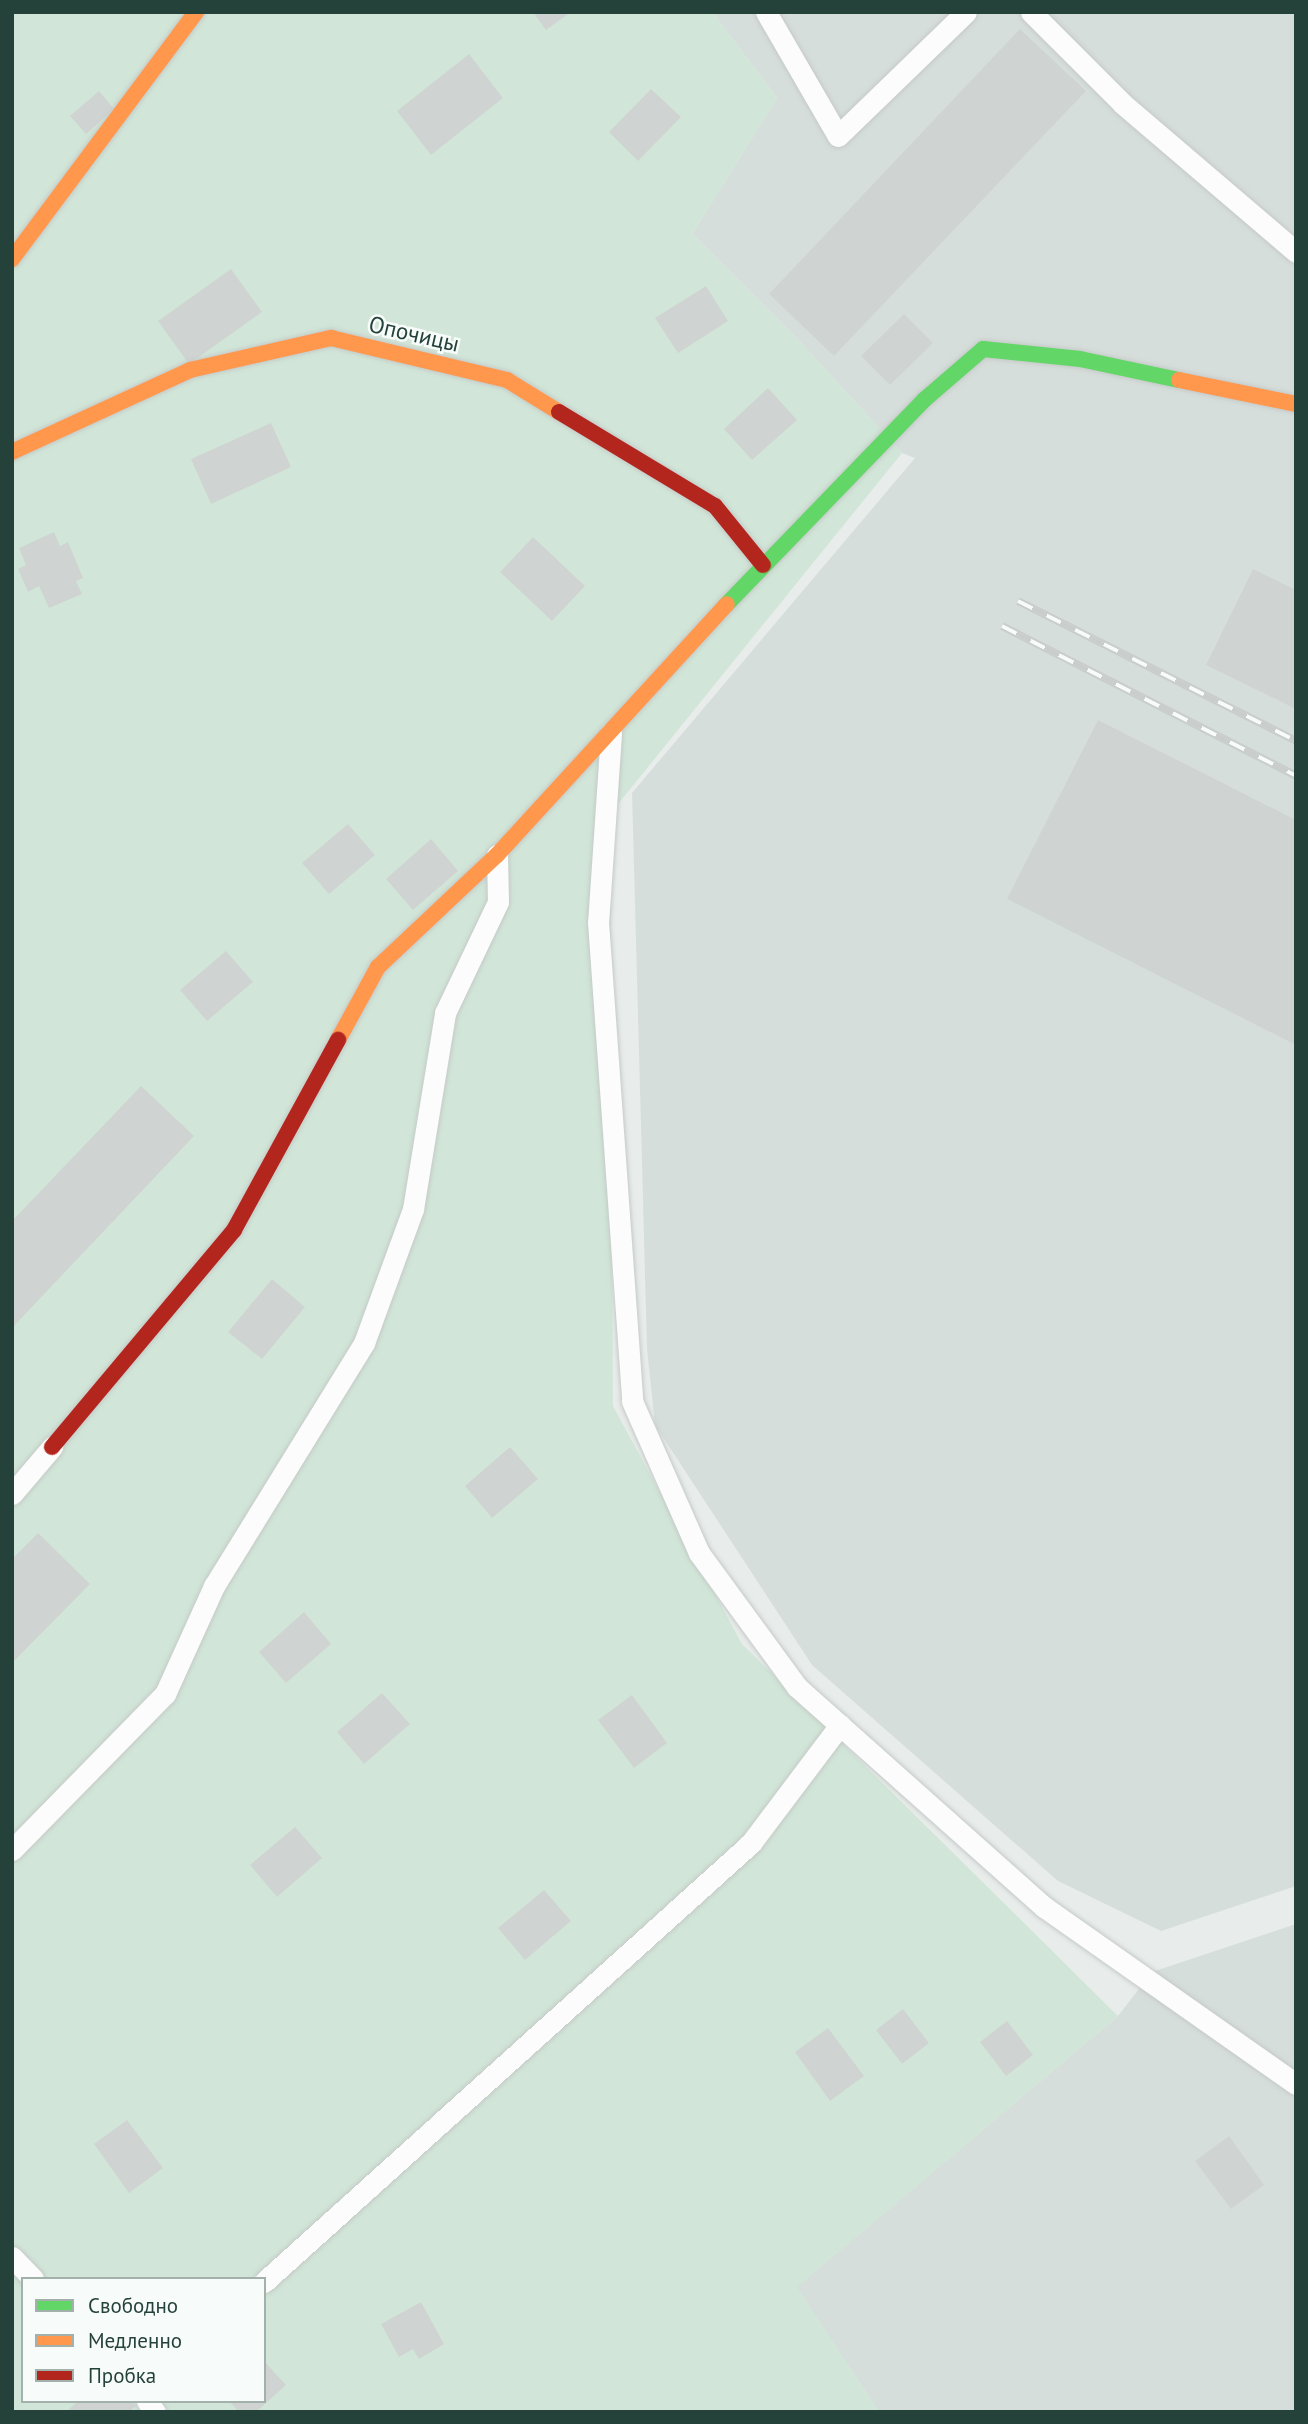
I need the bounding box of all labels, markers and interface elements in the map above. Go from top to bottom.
street label: Опочицы [366,310,462,358]
legend [21,2277,266,2403]
text: Свободно [88,2292,178,2319]
text: Медленно [88,2327,182,2354]
text: Пробка [88,2362,156,2389]

